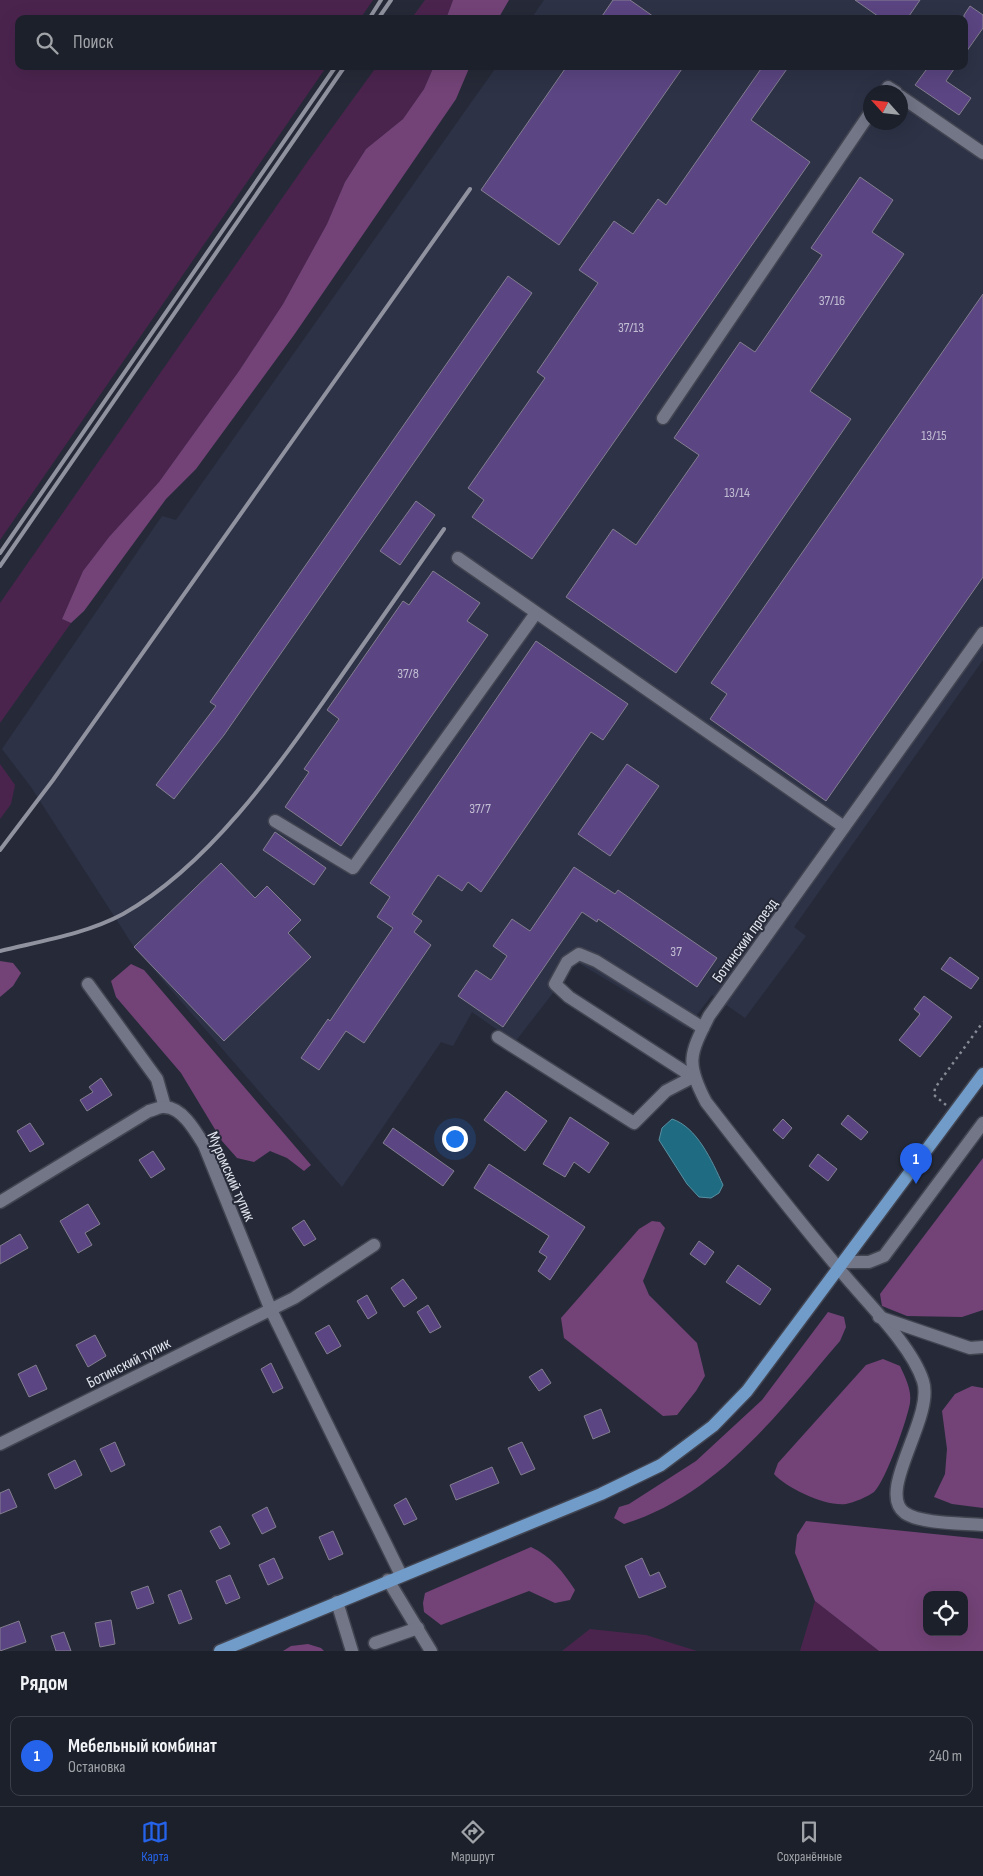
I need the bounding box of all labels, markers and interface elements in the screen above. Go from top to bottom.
search box [15,15,968,70]
icon: search [33,29,61,57]
text: Поиск [73,31,113,54]
north arrow [863,85,908,130]
house number: 37/16 [819,292,845,309]
house number: 37/13 [618,319,644,336]
house number: 13/15 [921,427,947,444]
house number: 13/14 [724,484,750,501]
house number: 37/8 [397,665,419,682]
house number: 37/7 [469,800,491,817]
street label: Ботинский проезд [708,895,782,987]
house number: 37 [670,943,682,960]
your location [442,1126,468,1152]
street label: Муромский тупик [202,1129,259,1225]
pin: 1 [900,1143,932,1184]
street label: Ботинский тупик [84,1334,175,1393]
map controls [923,1591,968,1636]
button: locate [923,1591,968,1636]
text: Рядом [20,1671,68,1696]
text: Мебельный комбинат [68,1735,217,1758]
text: 1 [34,1747,40,1766]
text: 240 m [929,1747,962,1766]
text: Остановка [68,1758,125,1777]
tab: Карта [141,1818,169,1865]
tab: Маршрут [451,1818,495,1865]
tab: Сохранённые [777,1818,842,1865]

